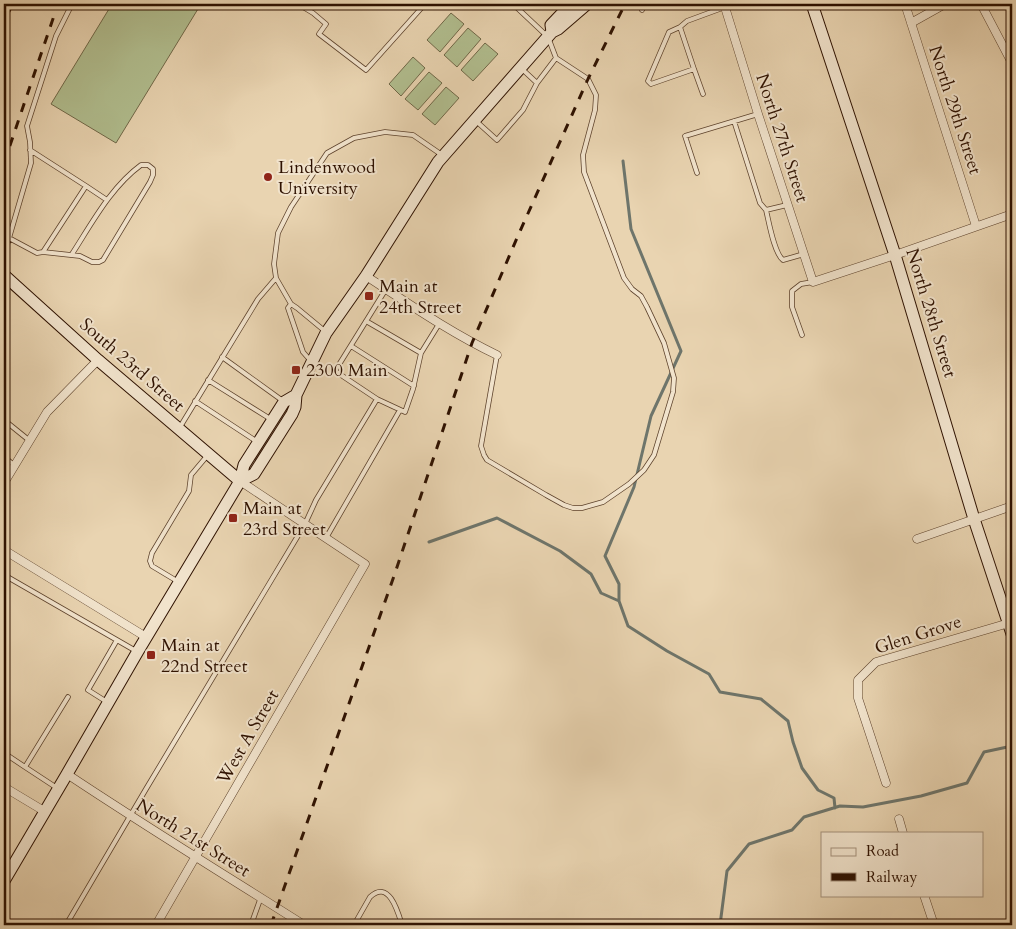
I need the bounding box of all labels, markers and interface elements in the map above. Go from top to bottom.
street label: North 29th Street [922,42,988,178]
street label: North 27th Street [749,70,815,206]
place label: Lindenwood University [278,155,376,201]
marker: Lindenwood University [262,171,274,183]
street label: North 28th Street [899,245,963,381]
place label: Main at 24th Street [379,274,461,320]
marker: Main at 24th Street [363,290,375,302]
street label: South 23rd Street [74,312,190,418]
place label: 2300 Main [306,358,389,383]
marker: 2300 Main [290,364,302,376]
place label: Main at 23rd Street [243,496,326,542]
marker: Main at 23rd Street [227,512,239,524]
street label: Glen Grove [871,609,965,661]
place label: Main at 22nd Street [161,633,248,679]
marker: Main at 22nd Street [145,649,157,661]
street label: West A Street [210,685,285,790]
street label: North 21st Street [131,793,255,883]
legend [821,832,984,896]
text: Road [866,841,899,861]
text: Railway [866,867,917,887]

